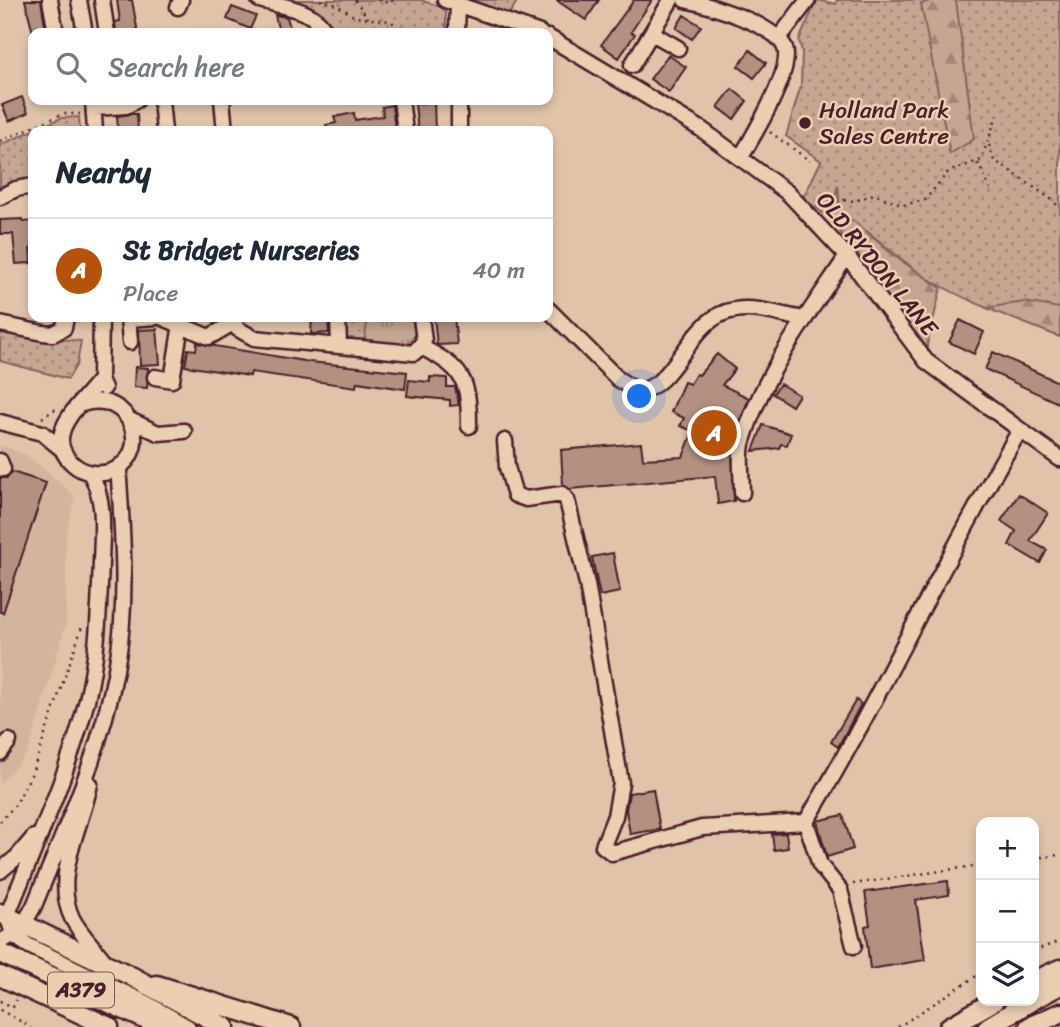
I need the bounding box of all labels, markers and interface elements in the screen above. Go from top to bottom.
search box [28,28,553,105]
text: Search here [108,44,245,90]
icon: search [52,48,90,86]
place label: Holland Park Sales Centre [819,90,949,157]
marker: Holland Park Sales Centre [797,115,813,131]
text: Nearby [56,145,151,199]
street label: OLD RYDON LANE [805,182,949,347]
text: St Bridget Nurseries [123,227,359,273]
text: A [71,250,87,291]
text: 40 m [472,250,525,291]
text: Place [123,273,178,314]
your location [622,379,656,413]
pin: A [691,407,737,459]
map controls [976,817,1039,1006]
button: + [976,817,1039,880]
button: − [976,880,1039,943]
button: layers [976,943,1039,1006]
road number: A379 [48,972,114,1007]

